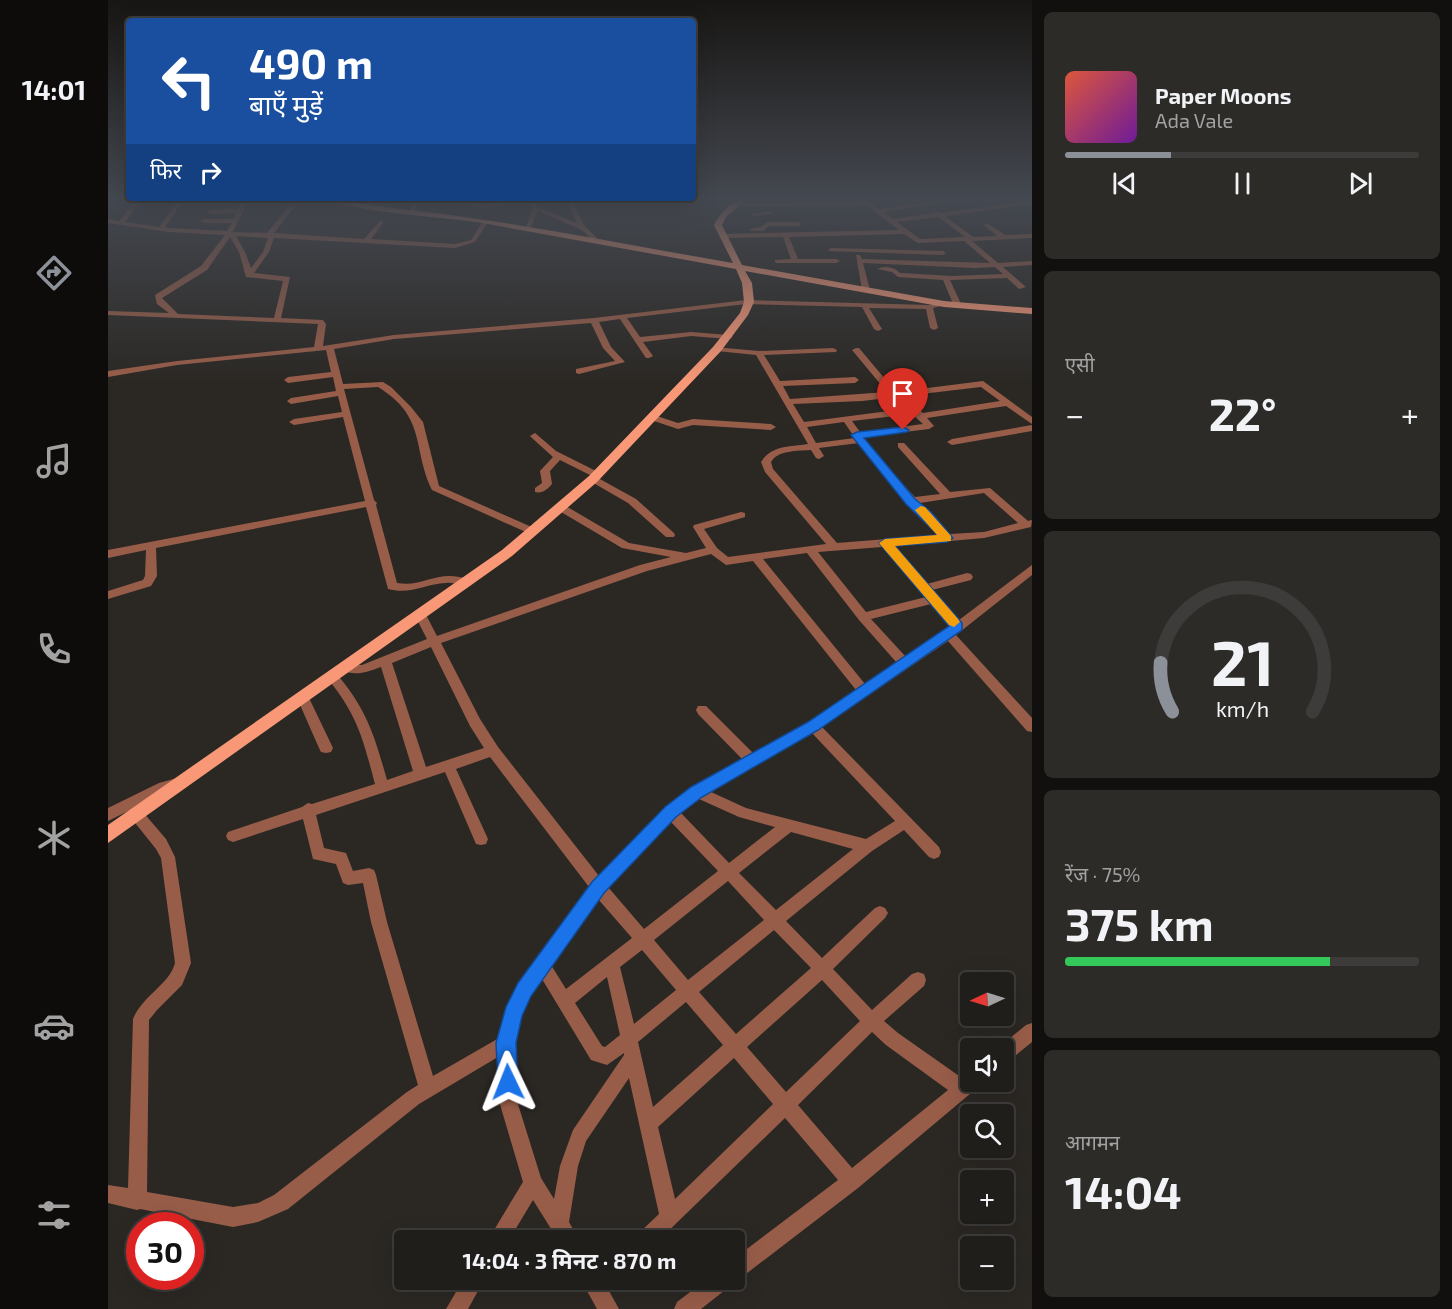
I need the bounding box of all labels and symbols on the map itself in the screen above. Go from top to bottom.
pin [877,368,928,430]
north arrow [960,972,1014,1026]
position arrow [476,1050,540,1114]
speed limit sign: 30 [126,1212,204,1290]

